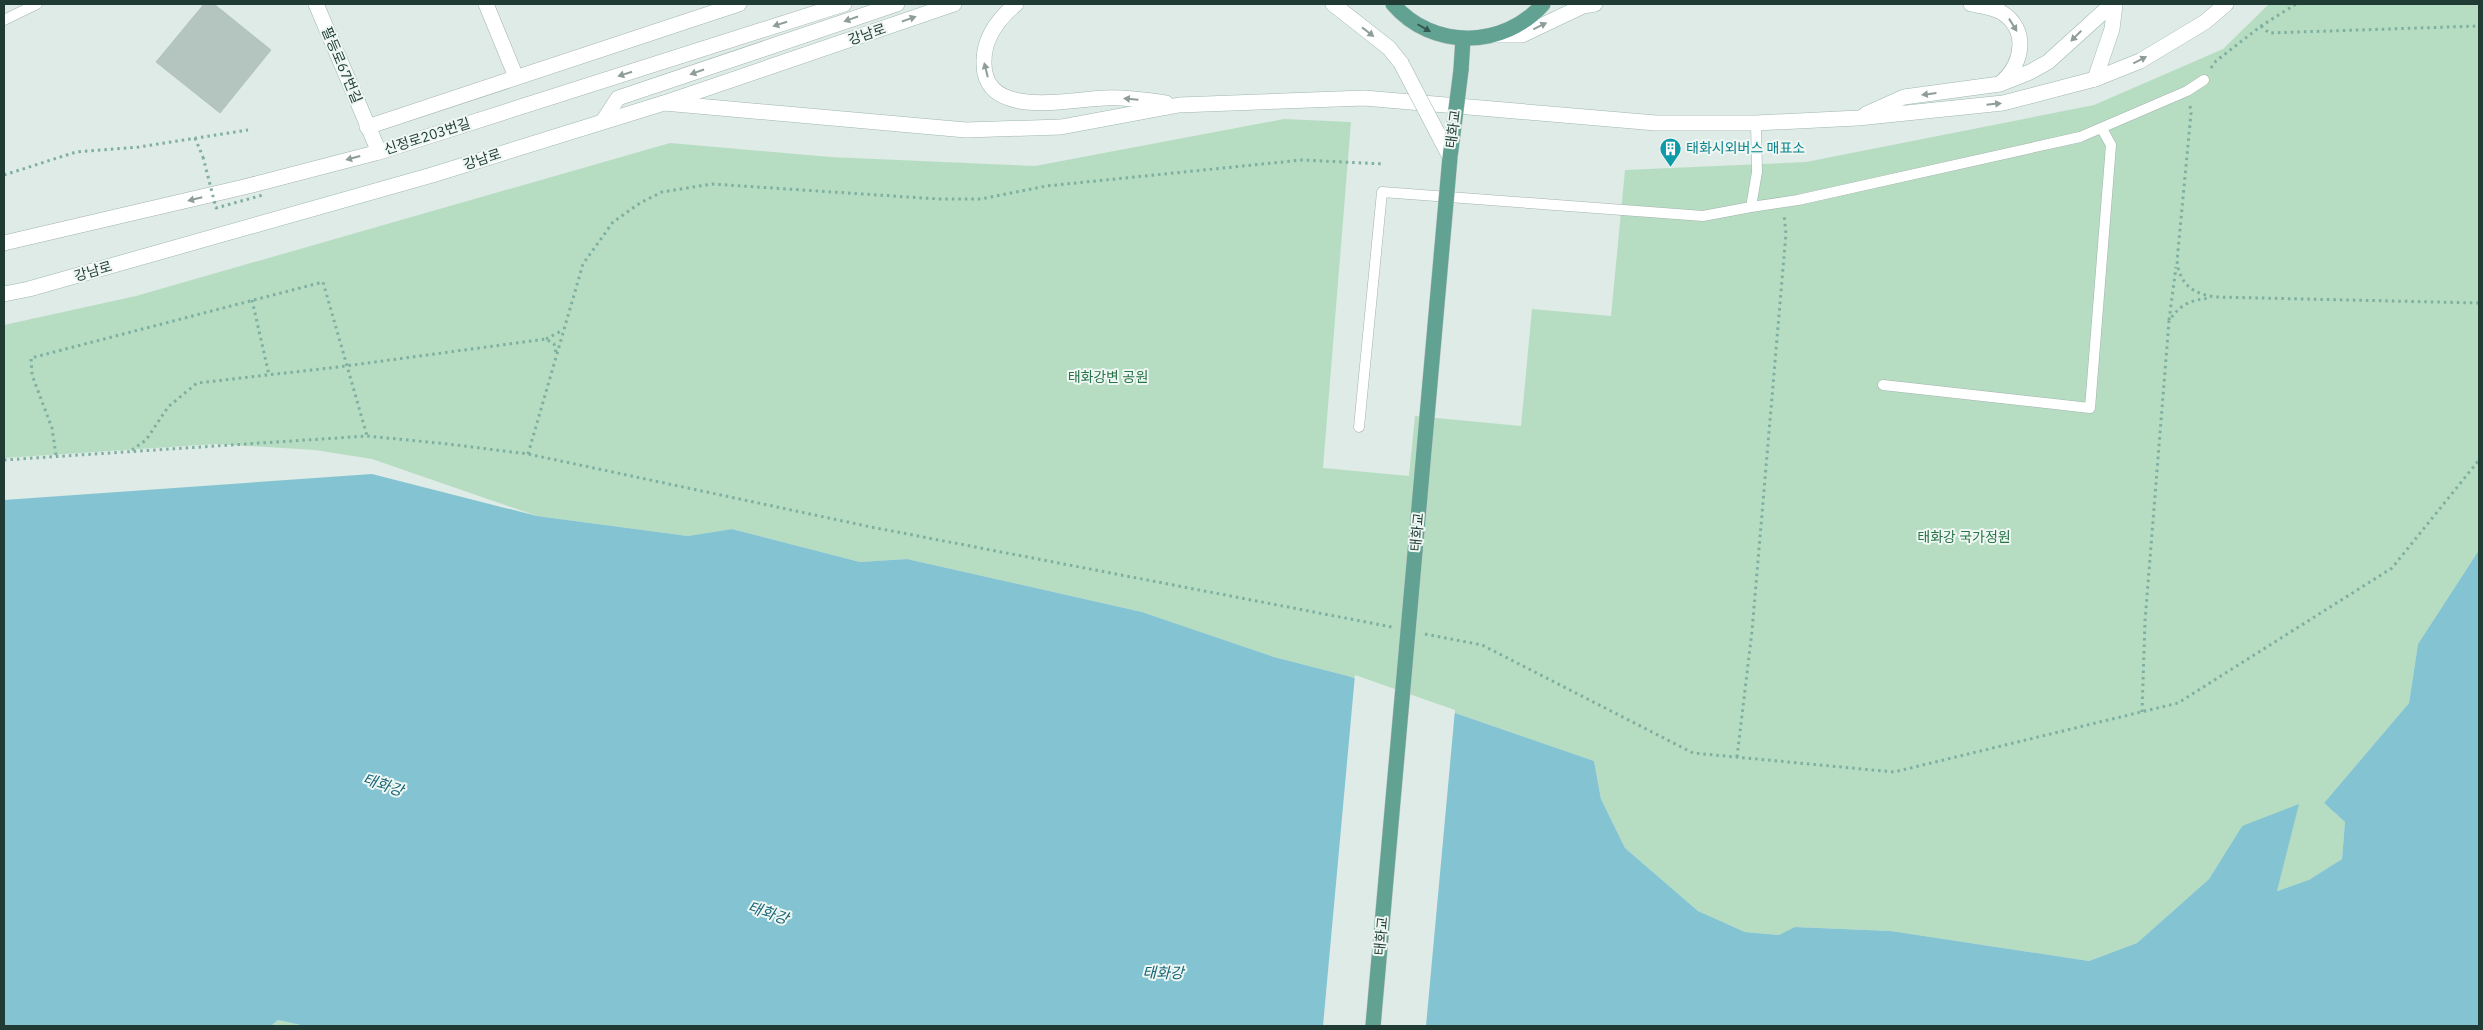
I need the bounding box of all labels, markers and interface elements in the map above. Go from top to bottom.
one-way arrow [902,15,917,23]
one-way arrow [843,16,858,24]
one-way arrow [2008,18,2017,31]
street label: 강남로 [846,19,888,49]
one-way arrow [772,21,787,29]
one-way arrow [1533,22,1548,31]
street label: 팔등로67번길 [318,24,366,106]
one-way arrow [1417,24,1432,32]
one-way arrow [1362,27,1375,37]
one-way arrow [2070,30,2082,42]
one-way arrow [2133,56,2147,64]
one-way arrow [982,62,990,77]
one-way arrow [689,68,704,76]
one-way arrow [617,70,632,78]
one-way arrow [1921,90,1937,98]
one-way arrow [1123,94,1139,102]
one-way arrow [1986,100,2002,108]
street label: 태화교 [1442,109,1464,149]
street label: 신정로203번길 [382,114,472,158]
building icon: 태화시외버스 매표소 [1658,136,1682,167]
place label: 태화시외버스 매표소 [1686,139,1805,157]
street label: 강남로 [461,144,503,174]
one-way arrow [345,155,360,163]
one-way arrow [188,195,203,203]
street label: 강남로 [72,257,114,285]
park label: 태화강변 공원 [1068,368,1148,386]
street label: 태화교 [1406,512,1428,552]
park label: 태화강 국가정원 [1917,528,2011,546]
water label: 태화강 [361,769,408,801]
water label: 태화강 [746,897,793,929]
street label: 태화교 [1370,916,1392,956]
water label: 태화강 [1142,963,1186,982]

